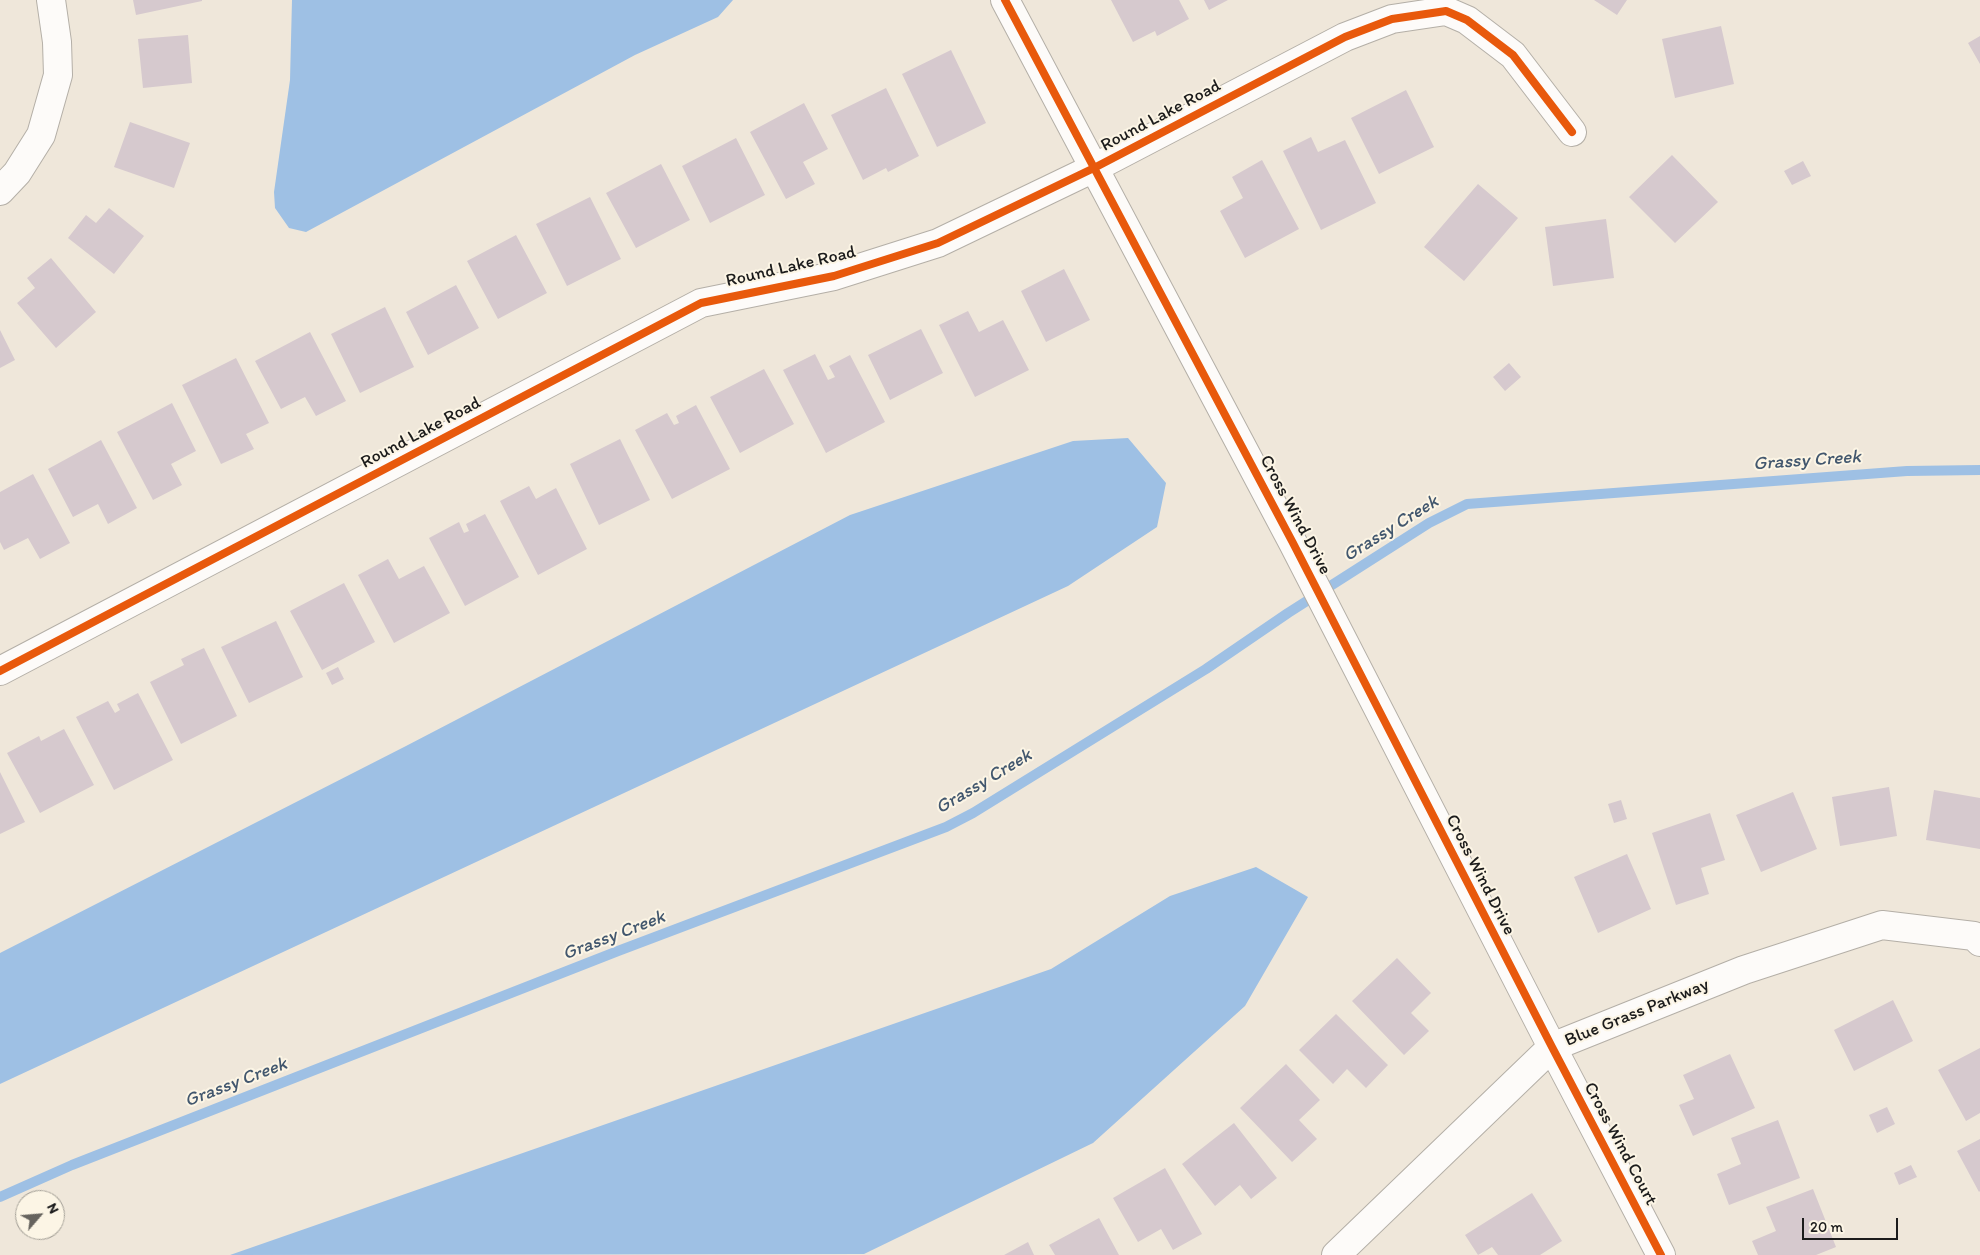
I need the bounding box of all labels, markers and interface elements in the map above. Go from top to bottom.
street label: Round Lake Road [1097,75,1225,157]
street label: Round Lake Road [724,242,858,292]
street label: Round Lake Road [357,392,485,474]
water label: Grassy Creek [1752,446,1862,476]
street label: Cross Wind Drive [1254,452,1336,578]
water label: Grassy Creek [1339,491,1443,567]
water label: Grassy Creek [932,744,1036,820]
street label: Cross Wind Drive [1440,811,1520,939]
water label: Grassy Creek [559,906,669,966]
street label: Blue Grass Parkway [1562,974,1712,1052]
water label: Grassy Creek [181,1053,291,1113]
street label: Cross Wind Court [1578,1079,1662,1209]
north arrow [15,1190,65,1240]
text: N [43,1200,63,1216]
scale bar [1805,1208,1901,1240]
text: 20 m [1810,1218,1843,1236]

